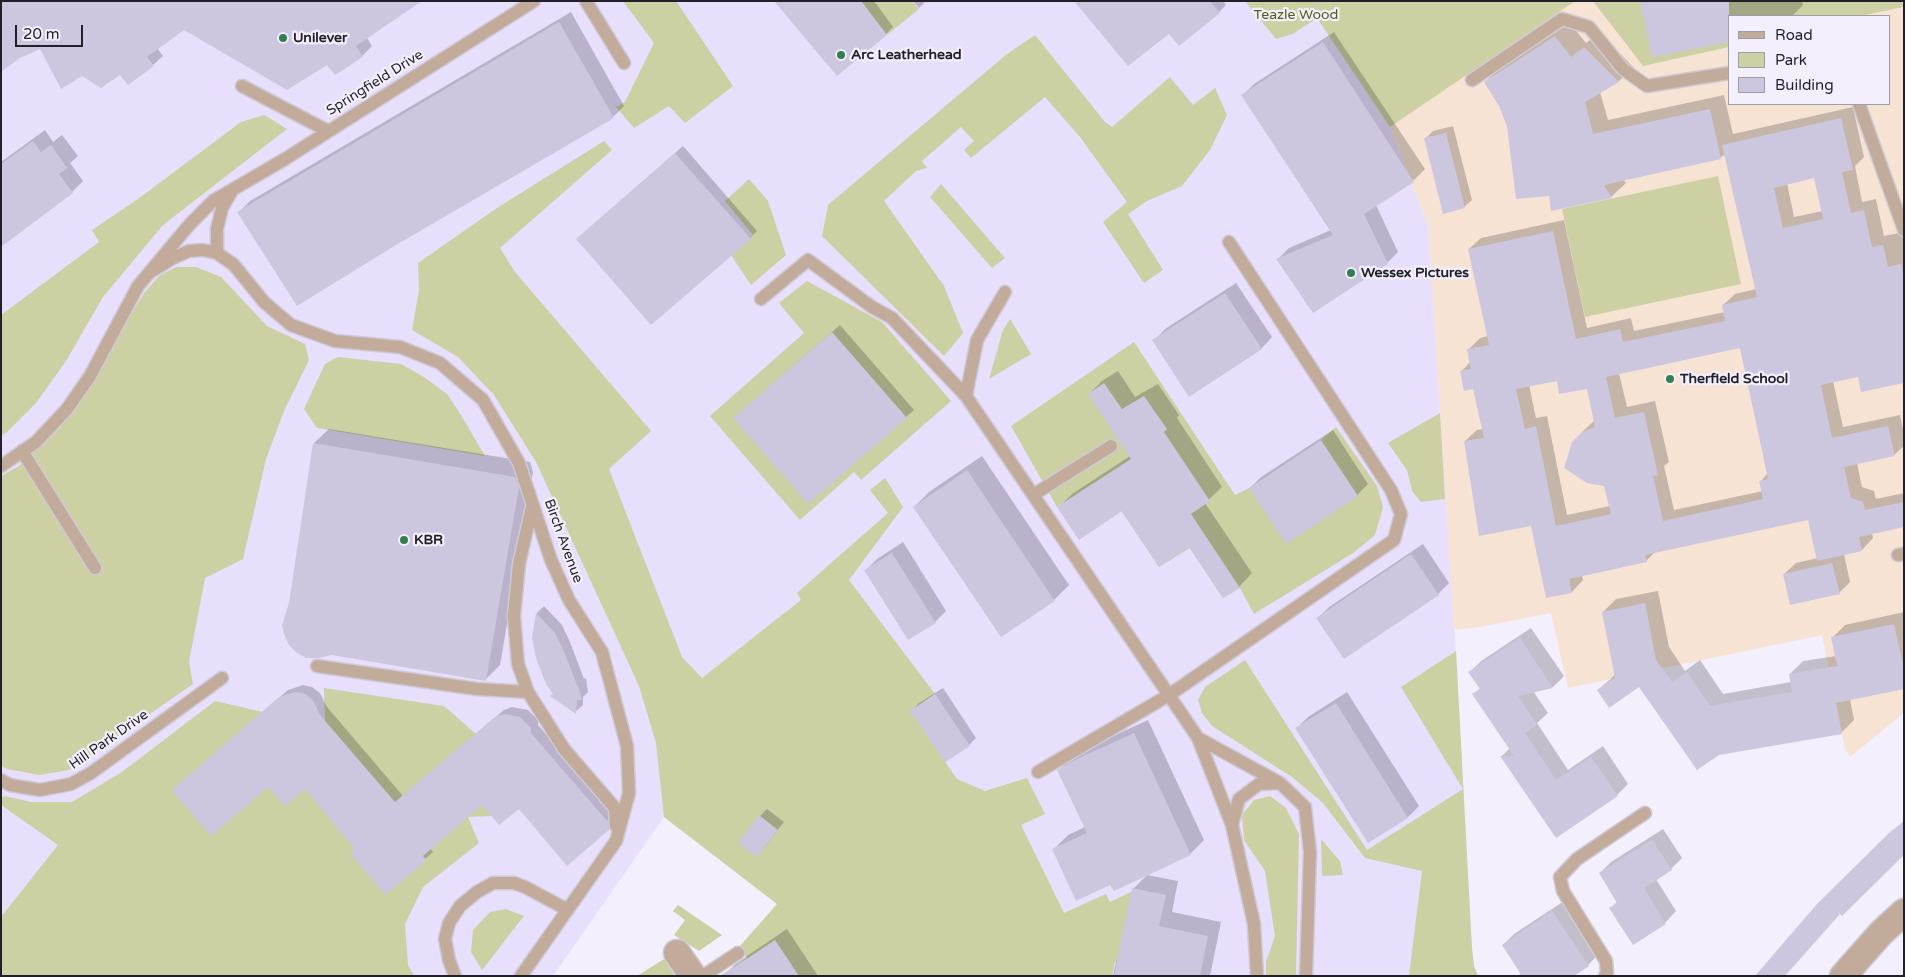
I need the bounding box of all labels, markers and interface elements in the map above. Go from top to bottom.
park label: Teazle Wood [1254,7,1338,23]
scale bar [18,15,85,47]
legend [1728,15,1890,105]
text: 20 m [23,25,60,43]
text: Road [1775,26,1813,44]
place label: Unilever [293,30,347,46]
marker: Unilever [277,32,289,44]
street label: Springfield Drive [324,47,426,119]
place label: Arc Leatherhead [851,47,962,63]
marker: Arc Leatherhead [835,49,847,61]
text: Park [1775,51,1807,69]
text: Building [1775,76,1834,94]
place label: Wessex Pictures [1361,265,1469,281]
marker: Wessex Pictures [1345,267,1357,279]
place label: Therfield School [1680,371,1788,387]
marker: Therfield School [1664,373,1676,385]
street label: Birch Avenue [540,497,586,585]
place label: KBR [414,532,443,548]
marker: KBR [398,534,410,546]
street label: Hill Park Drive [66,707,152,773]

